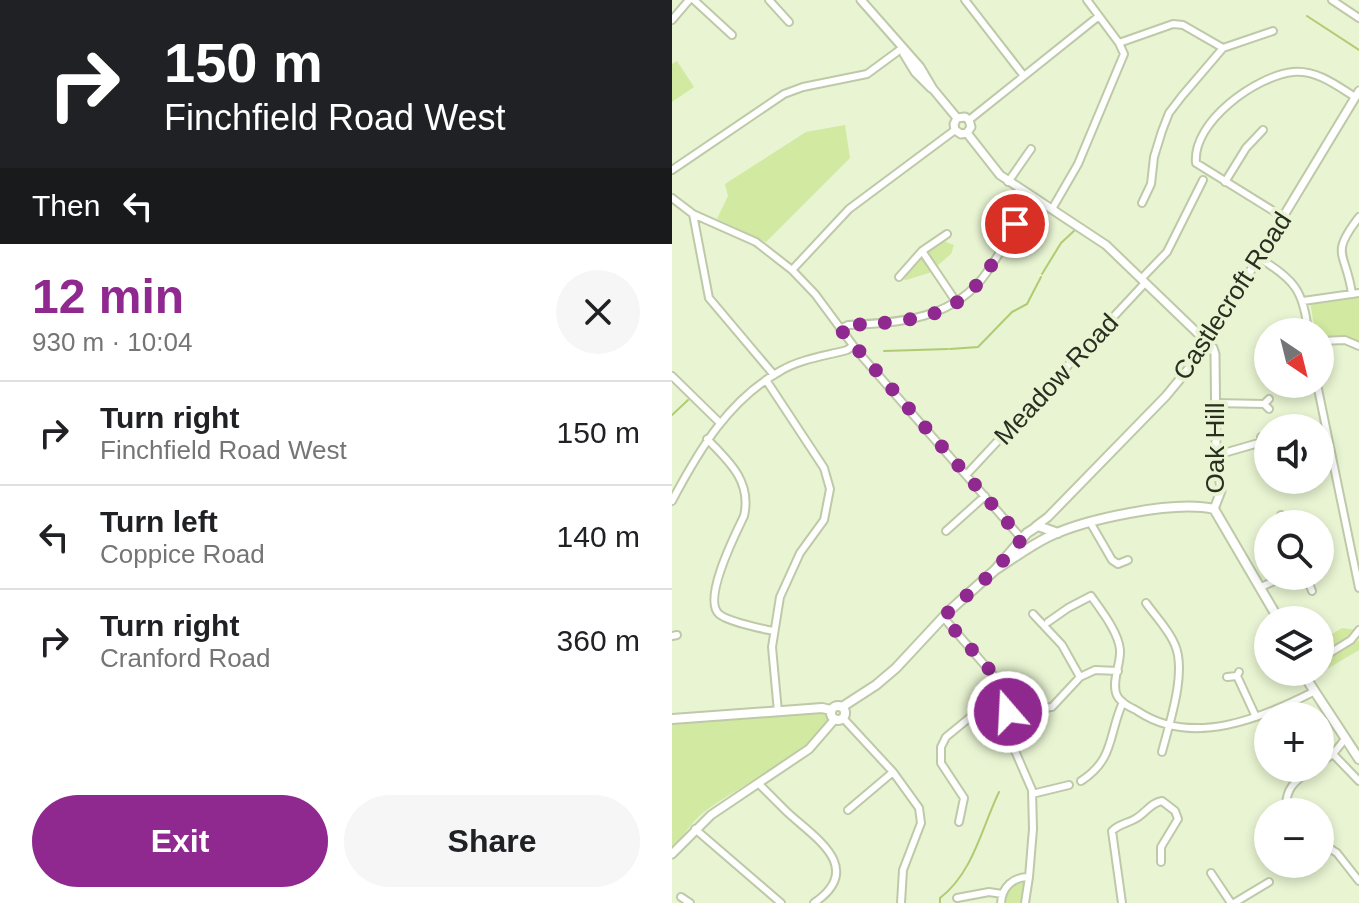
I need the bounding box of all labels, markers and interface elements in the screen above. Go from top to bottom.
text: 150 m [164,31,323,94]
icon: right [32,32,136,136]
text: Finchfield Road West [164,97,506,138]
icon: left [116,184,160,228]
text: Then [32,189,100,222]
pin [981,190,1049,258]
icon: arrive [993,202,1037,246]
street label: Castlecroft Road [1167,207,1297,385]
text: 12 min [32,270,184,323]
button: close [556,270,640,354]
street label: Meadow Road [988,307,1124,451]
north arrow [1254,318,1334,398]
map controls [1254,318,1334,878]
text: 930 m · 10:04 [32,327,192,357]
text: Turn right [100,401,239,434]
street label: Oak Hill [1200,402,1230,494]
icon: right [32,411,76,455]
button: sound [1254,414,1334,494]
text: 150 m [557,416,640,449]
text: Finchfield Road West [100,435,347,465]
text: Turn left [100,505,218,538]
button: search [1254,510,1334,590]
icon: left [32,515,76,559]
text: 140 m [557,520,640,553]
text: Coppice Road [100,539,265,569]
button: layers [1254,606,1334,686]
text: Turn right [100,609,239,642]
icon: right [32,619,76,663]
text: 360 m [557,624,640,657]
text: Cranford Road [100,643,271,673]
position arrow [966,670,1050,754]
button: + [1254,702,1334,782]
button: Exit [32,795,328,887]
button: Share [344,795,640,887]
button: − [1254,798,1334,878]

